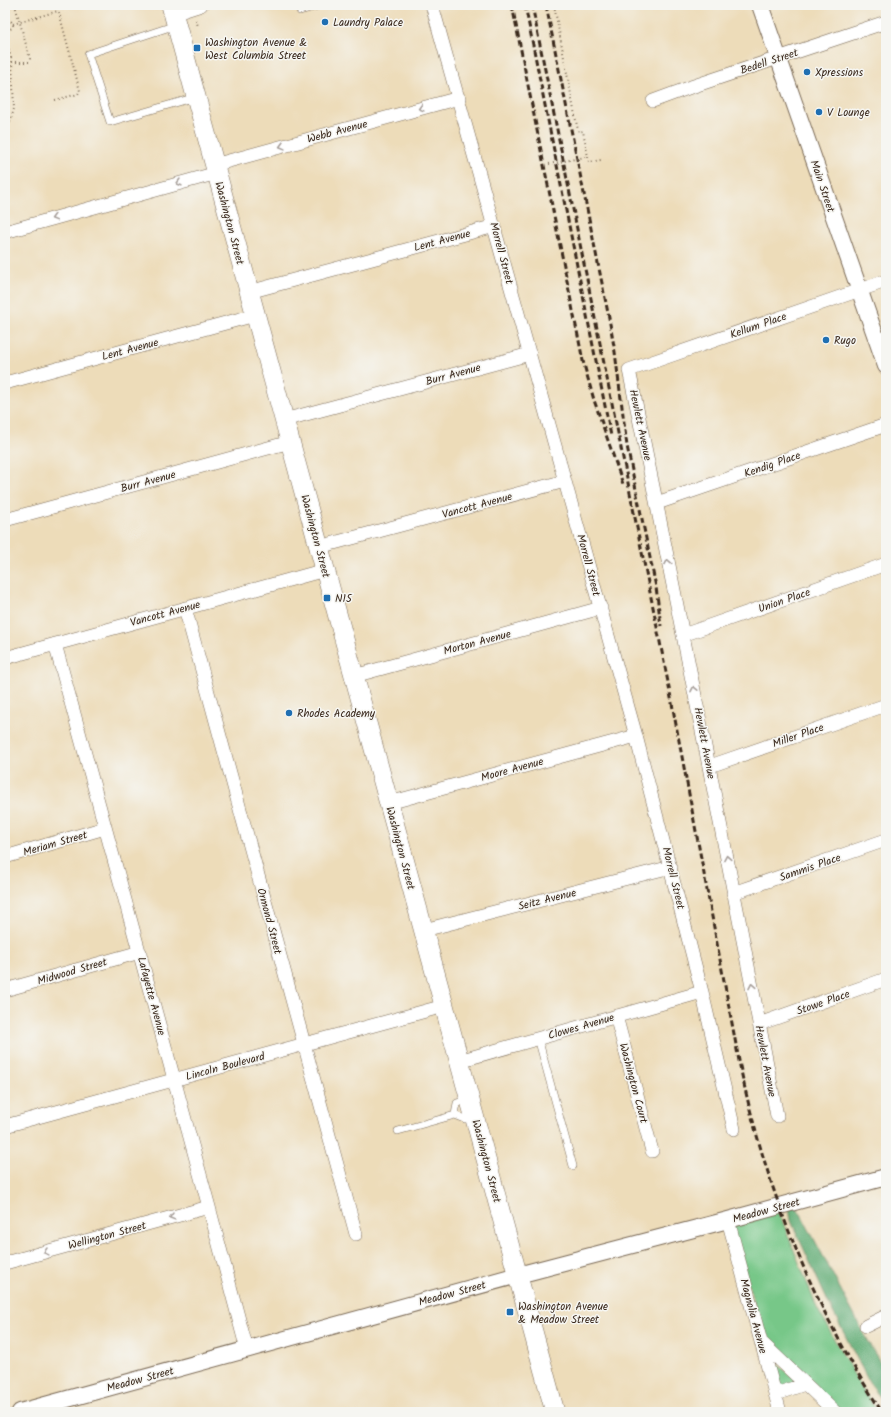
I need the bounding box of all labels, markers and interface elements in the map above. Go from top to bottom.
place label: Laundry Palace [333,14,403,32]
marker: Laundry Palace [320,17,330,27]
place label: Washington Avenue & West Columbia Street [205,34,307,65]
marker: Washington Avenue & West Columbia Street [192,43,202,53]
street label: Bedell Street [738,44,801,80]
place label: Xpressions [815,64,864,82]
marker: Xpressions [802,67,812,77]
one-way arrow [418,104,425,112]
place label: V Lounge [827,104,870,122]
marker: V Lounge [814,107,824,117]
street label: Webb Avenue [305,115,370,149]
one-way arrow [279,141,286,150]
street label: Main Street [805,158,840,216]
one-way arrow [176,178,183,187]
street label: Washington Street [209,180,249,268]
one-way arrow [51,213,58,222]
street label: Morrell Street [484,220,518,287]
street label: Lent Avenue [412,225,473,257]
street label: Kellum Place [728,308,789,344]
place label: Rugo [834,332,856,350]
street label: Lent Avenue [100,334,161,366]
marker: Rugo [821,335,831,345]
street label: Burr Avenue [424,359,483,391]
street label: Hewlett Avenue [624,388,656,463]
street label: Kendig Place [742,447,803,483]
street label: Burr Avenue [119,466,178,498]
street label: Vancott Avenue [440,488,514,524]
street label: Washington Street [295,493,335,581]
street label: Morrell Street [571,532,605,599]
one-way arrow [665,559,673,565]
street label: Union Place [756,584,813,618]
place label: N15 [335,590,353,608]
marker: N15 [322,593,332,603]
street label: Vancott Avenue [128,596,202,632]
street label: Morton Avenue [442,625,513,661]
one-way arrow [690,686,699,693]
place label: Rhodes Academy [297,705,376,723]
street label: Hewlett Avenue [688,706,720,781]
marker: Rhodes Academy [284,708,294,718]
street label: Miller Place [770,719,827,753]
street label: Moore Avenue [479,753,546,787]
street label: Washington Street [380,805,420,893]
street label: Meriam Street [21,826,90,862]
street label: Morrell Street [657,845,690,912]
street label: Sammis Place [777,849,844,887]
one-way arrow [723,855,732,861]
street label: Seitz Avenue [516,884,578,916]
street label: Ormond Street [252,886,287,957]
street label: Midwood Street [35,953,110,991]
street label: Lafayette Avenue [132,955,170,1038]
one-way arrow [748,983,756,989]
street label: Stowe Place [794,985,853,1020]
street label: Clowes Avenue [546,1009,617,1045]
street label: Hewlett Avenue [749,1024,781,1099]
street label: Washington Court [614,1041,653,1126]
street label: Lincoln Boulevard [184,1048,267,1086]
street label: Washington Street [466,1118,506,1206]
street label: Meadow Street [731,1193,803,1229]
one-way arrow [168,1212,175,1221]
street label: Wellington Street [66,1217,149,1255]
one-way arrow [43,1247,49,1255]
street label: Meadow Street [417,1276,489,1312]
street label: Magnolia Avenue [734,1277,772,1356]
place label: Washington Avenue & Meadow Street [518,1298,608,1329]
marker: Washington Avenue & Meadow Street [505,1307,515,1317]
street label: Meadow Street [105,1362,177,1398]

